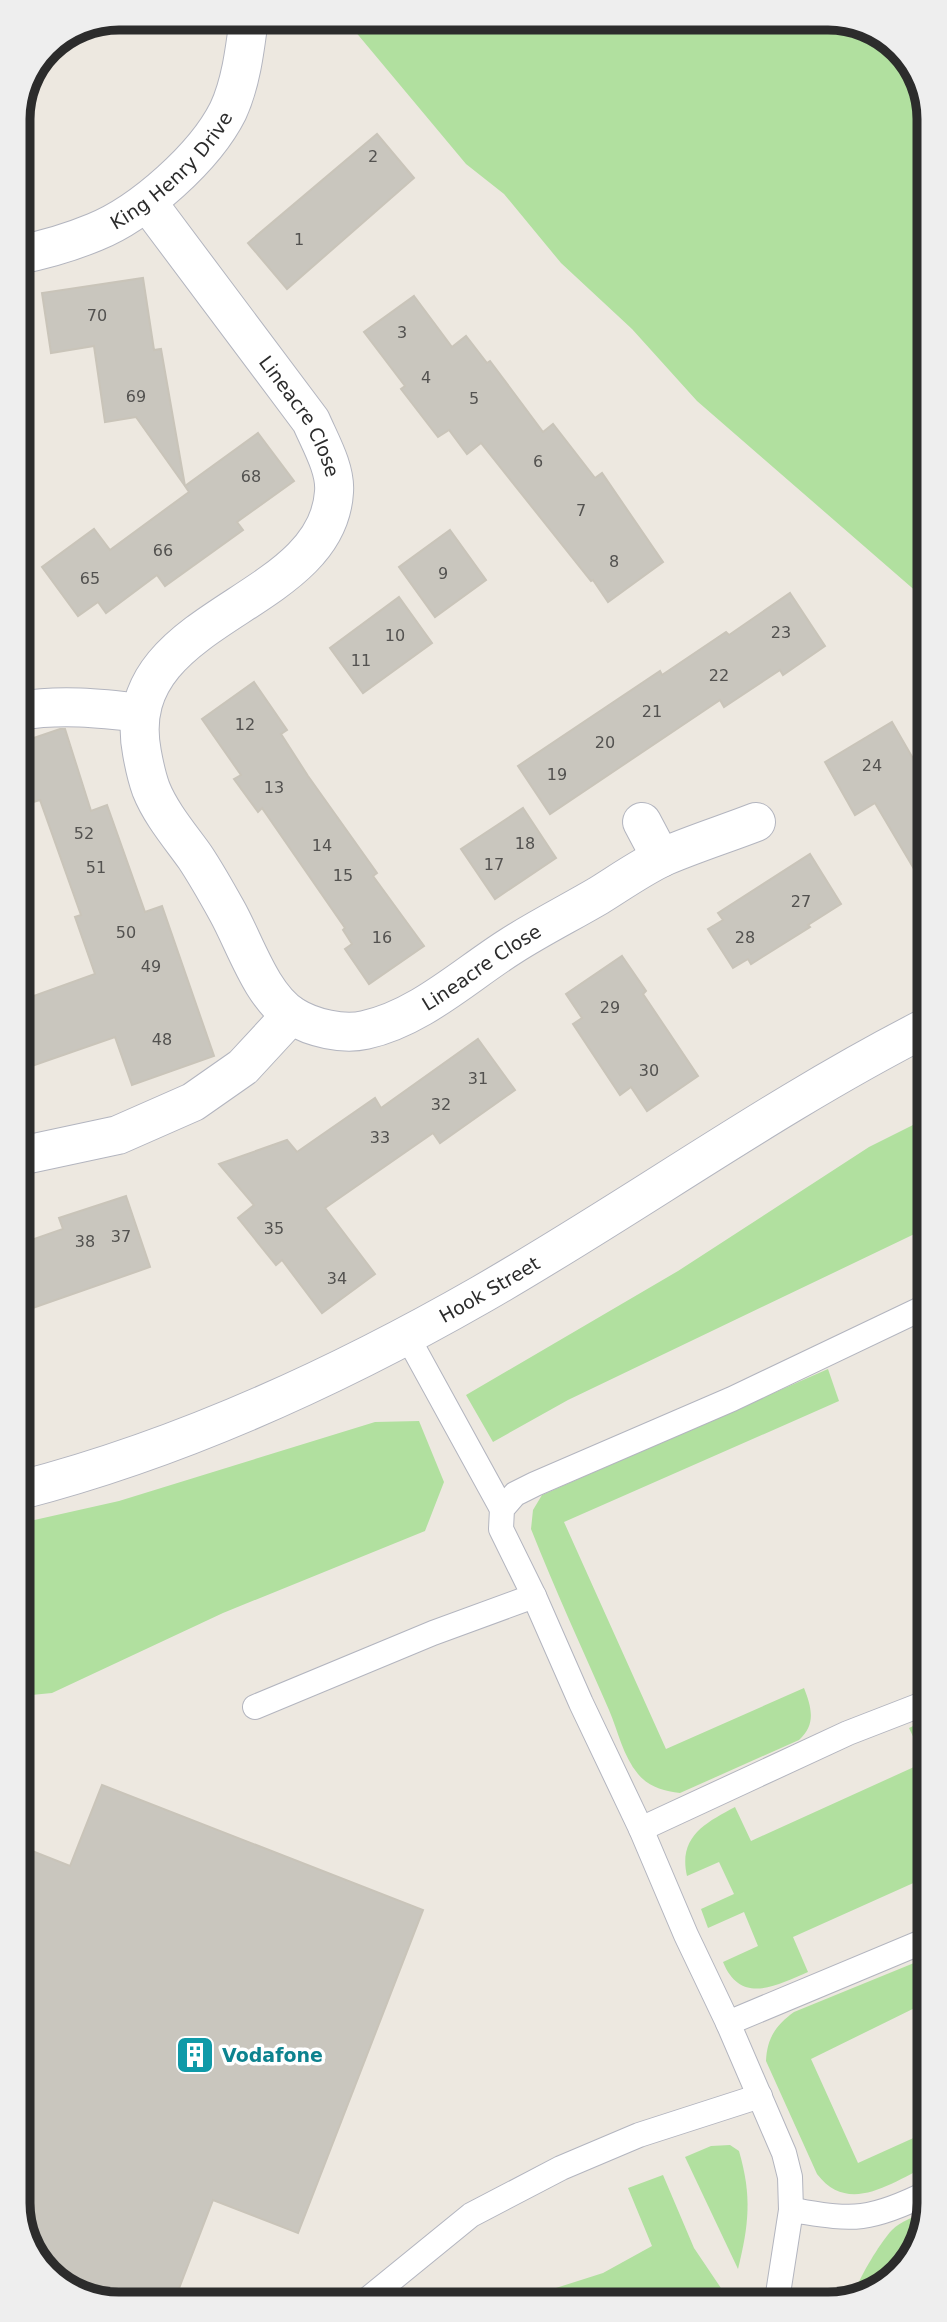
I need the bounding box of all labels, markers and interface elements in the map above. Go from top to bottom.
street label: King Henry Drive [106,108,237,234]
house number: 2 [368,147,378,166]
house number: 1 [294,230,304,249]
house number: 70 [87,306,107,325]
house number: 3 [397,323,407,342]
street label: Lineacre Close [255,351,344,479]
house number: 4 [421,368,431,387]
house number: 69 [126,387,146,406]
house number: 5 [469,389,479,408]
house number: 6 [533,452,543,471]
house number: 68 [241,467,261,486]
house number: 7 [576,501,586,520]
house number: 66 [153,541,173,560]
house number: 8 [609,552,619,571]
house number: 9 [438,564,448,583]
house number: 65 [80,569,100,588]
house number: 23 [771,623,791,642]
house number: 10 [385,626,405,645]
house number: 11 [351,651,371,670]
house number: 22 [709,666,729,685]
house number: 21 [642,702,662,721]
house number: 12 [235,715,255,734]
house number: 20 [595,733,615,752]
house number: 24 [862,756,882,775]
house number: 19 [547,765,567,784]
house number: 13 [264,778,284,797]
house number: 52 [74,824,94,843]
house number: 18 [515,834,535,853]
house number: 14 [312,836,332,855]
house number: 17 [484,855,504,874]
house number: 51 [86,858,106,877]
house number: 15 [333,866,353,885]
house number: 27 [791,892,811,911]
street label: Lineacre Close [418,919,545,1015]
house number: 50 [116,923,136,942]
house number: 16 [372,928,392,947]
house number: 28 [735,928,755,947]
house number: 49 [141,957,161,976]
house number: 29 [600,998,620,1017]
house number: 48 [152,1030,172,1049]
house number: 30 [639,1061,659,1080]
house number: 31 [468,1069,488,1088]
house number: 32 [431,1095,451,1114]
house number: 33 [370,1128,390,1147]
house number: 35 [264,1219,284,1238]
house number: 37 [111,1227,131,1246]
house number: 38 [75,1232,95,1251]
street label: Hook Street [435,1252,543,1327]
house number: 34 [327,1269,347,1288]
building icon: Vodafone [174,2034,216,2076]
place label: Vodafone [222,2044,323,2066]

